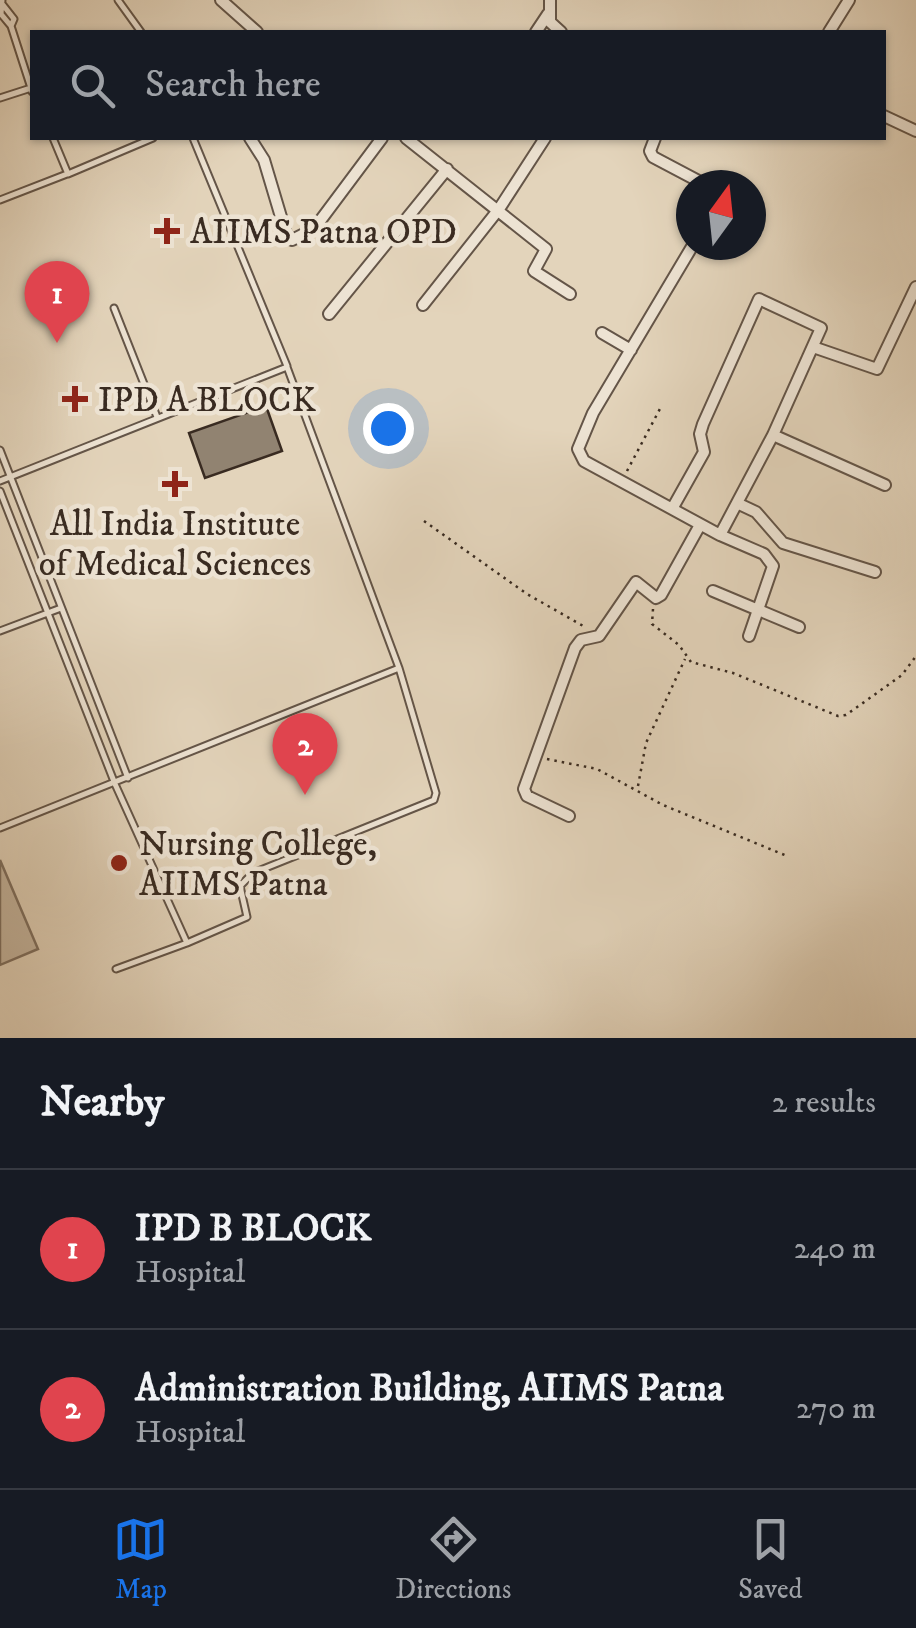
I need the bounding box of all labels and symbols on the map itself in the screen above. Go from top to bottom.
north arrow [676,170,766,260]
place label: AIIMS Patna OPD [190,211,457,255]
marker: AIIMS Patna OPD [154,218,180,244]
pin: 1 [24,260,90,343]
place label: IPD A BLOCK [98,379,316,423]
marker: IPD A BLOCK [62,386,88,412]
your location [363,403,414,454]
marker: All India Institute of Medical Sciences [162,471,188,497]
place label: All India Institute of Medical Sciences [39,503,311,587]
pin: 2 [272,712,338,795]
place label: Nursing College, AIIMS Patna [139,823,377,907]
marker: Nursing College, AIIMS Patna [108,852,130,874]

